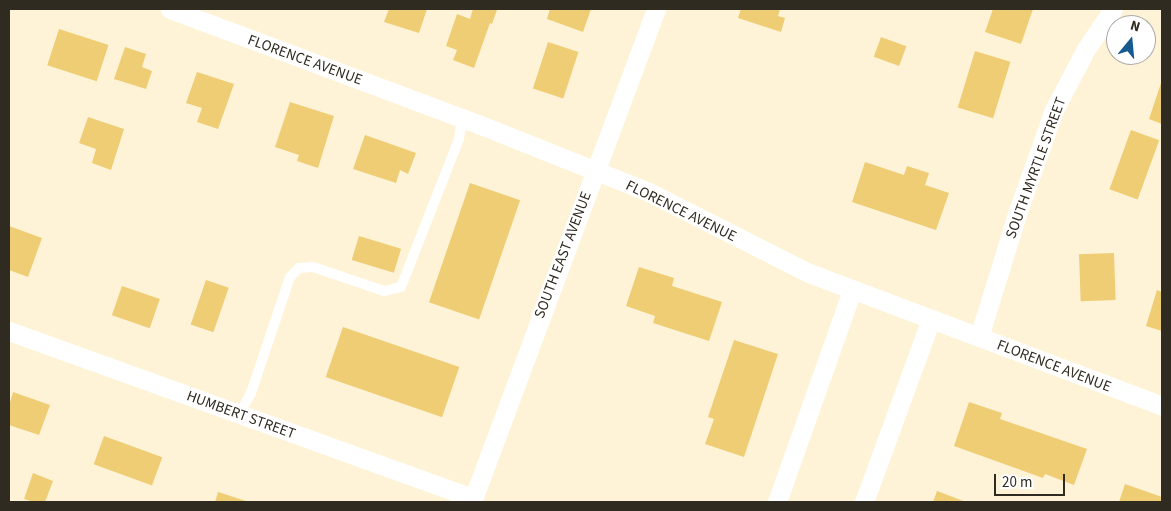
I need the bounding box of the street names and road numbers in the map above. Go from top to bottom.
street label: FLORENCE AVENUE [245,31,365,89]
street label: SOUTH MYRTLE STREET [1002,95,1070,241]
street label: FLORENCE AVENUE [623,176,739,246]
street label: SOUTH EAST AVENUE [531,189,595,321]
street label: FLORENCE AVENUE [994,336,1114,396]
street label: HUMBERT STREET [184,387,298,443]

